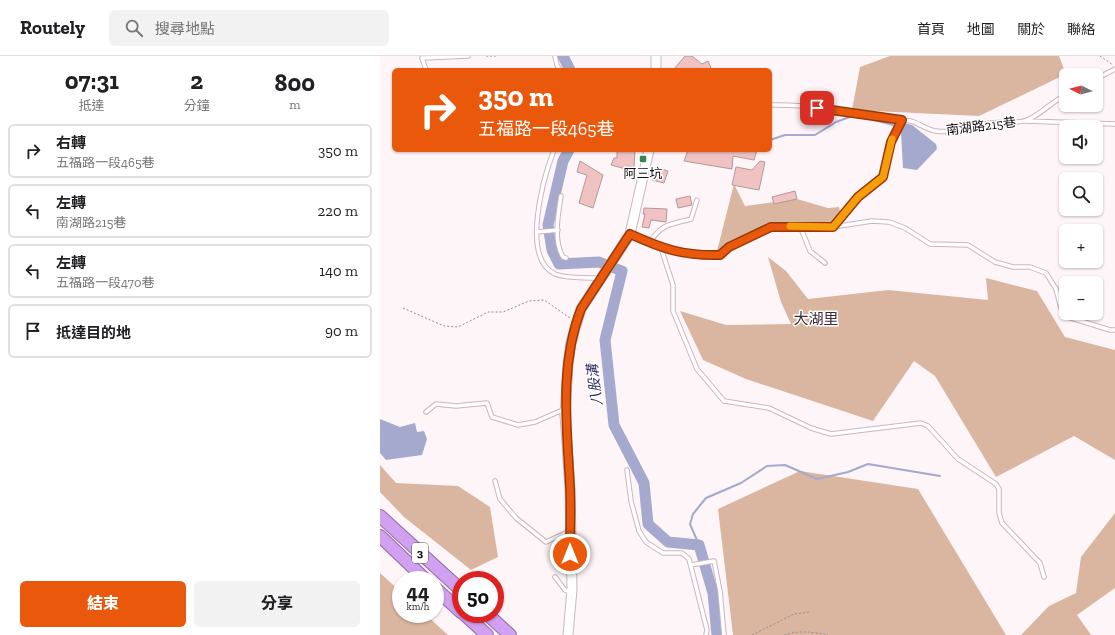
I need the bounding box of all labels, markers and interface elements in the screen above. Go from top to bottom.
search box [109,10,389,46]
text: Routely [20,16,85,39]
icon: search [123,17,145,39]
text: 搜尋地點 [155,20,215,38]
text: 首頁 [917,21,945,38]
text: 地圖 [967,21,995,38]
text: 關於 [1017,21,1045,38]
text: 聯絡 [1067,21,1095,38]
text: 07:31 [65,66,119,95]
text: 2 [190,66,203,95]
text: 800 [275,68,315,97]
north arrow [1059,68,1103,112]
map controls [1059,68,1103,320]
text: 350 m [478,80,553,113]
icon: right [412,84,464,136]
pin [800,91,834,125]
text: m [289,97,300,112]
icon: arrive [806,97,828,119]
text: 抵達 [79,98,105,113]
text: 分鐘 [184,98,210,113]
street label: 南湖路215巷 [945,114,1017,138]
text: 五福路一段465巷 [478,118,614,140]
button: sound [1059,120,1103,164]
text: 右轉 [56,134,86,152]
icon: right [22,140,44,162]
text: 350 m [318,142,358,160]
marker: 阿三坑 [638,154,648,164]
text: 五福路一段465巷 [56,155,155,170]
place label: 阿三坑 [623,166,663,181]
button: search [1059,172,1103,216]
text: 左轉 [56,194,86,212]
icon: left [22,200,44,222]
text: 220 m [318,202,358,220]
text: 南湖路215巷 [56,215,126,230]
button: + [1059,224,1103,268]
text: 左轉 [56,254,86,272]
icon: left [22,260,44,282]
text: 140 m [319,262,358,280]
text: 五福路一段470巷 [56,275,154,290]
button: − [1059,276,1103,320]
district label: 大湖里 [793,310,839,328]
icon: arrive [22,320,44,342]
text: 90 m [325,322,358,340]
text: 抵達目的地 [56,324,131,342]
water label: 八股溝 [584,361,606,407]
position arrow [549,533,591,575]
road number: 3 [412,543,428,563]
speed limit sign: 50 [452,571,504,623]
text: 44 [407,580,429,604]
button: 結束 [20,581,186,627]
button: 分享 [194,581,360,627]
text: km/h [407,601,429,613]

